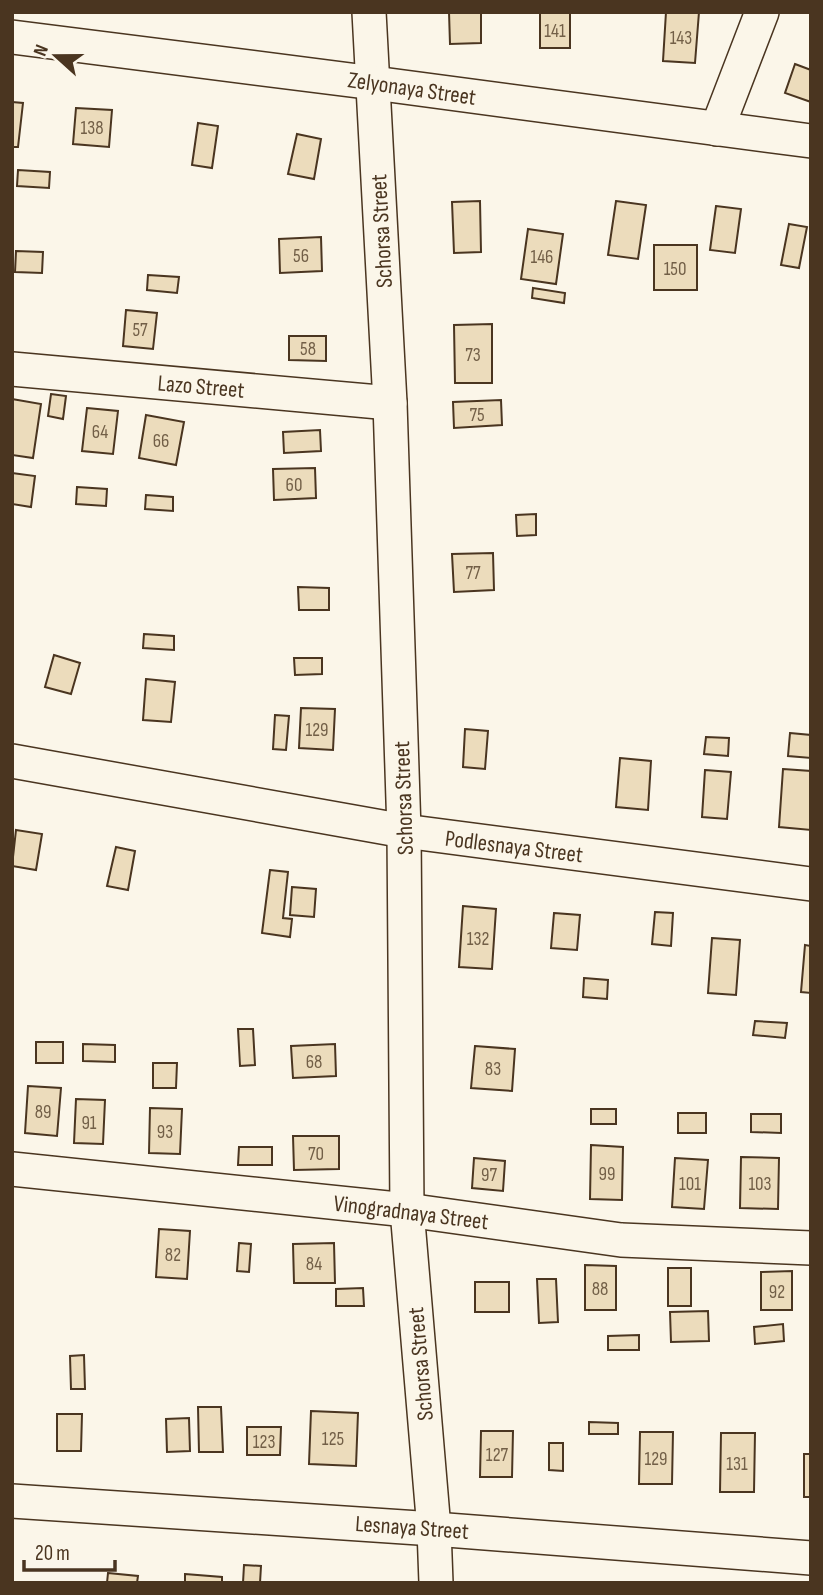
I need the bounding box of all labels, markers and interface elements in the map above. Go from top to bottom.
house number: 141 [544,20,566,43]
north arrow [21,21,91,91]
house number: 143 [670,27,692,50]
text: N [29,42,54,59]
street label: Zelyonaya Street [346,66,478,112]
house number: 138 [81,117,103,140]
street label: Schorsa Street [365,173,399,289]
house number: 56 [293,245,309,268]
house number: 146 [531,246,553,269]
house number: 150 [664,258,686,281]
house number: 57 [132,319,148,342]
house number: 58 [300,338,316,361]
house number: 73 [465,344,481,367]
street label: Lazo Street [156,369,245,405]
house number: 75 [469,404,485,427]
house number: 64 [92,421,108,444]
house number: 66 [153,430,169,453]
house number: 60 [286,474,302,497]
house number: 77 [465,562,481,585]
house number: 129 [305,719,329,742]
street label: Schorsa Street [388,741,420,855]
street label: Podlesnaya Street [443,825,584,869]
house number: 132 [467,928,489,951]
house number: 68 [306,1051,322,1074]
house number: 83 [485,1058,501,1081]
house number: 89 [35,1101,51,1124]
house number: 91 [81,1112,97,1135]
house number: 93 [157,1121,173,1144]
house number: 70 [308,1143,324,1166]
house number: 99 [599,1163,615,1186]
house number: 97 [481,1164,497,1187]
house number: 101 [679,1173,701,1196]
house number: 103 [748,1173,772,1196]
street label: Vinogradnaya Street [332,1190,490,1236]
house number: 82 [165,1244,181,1267]
house number: 84 [306,1253,322,1276]
house number: 88 [592,1278,608,1301]
house number: 92 [769,1281,785,1304]
street label: Schorsa Street [402,1306,440,1422]
house number: 125 [322,1428,344,1451]
house number: 123 [253,1431,275,1454]
house number: 127 [486,1444,509,1467]
house number: 129 [644,1448,668,1471]
house number: 131 [726,1453,748,1476]
street label: Lesnaya Street [354,1510,470,1546]
scale bar [24,1528,116,1572]
text: 20 m [35,1541,70,1566]

